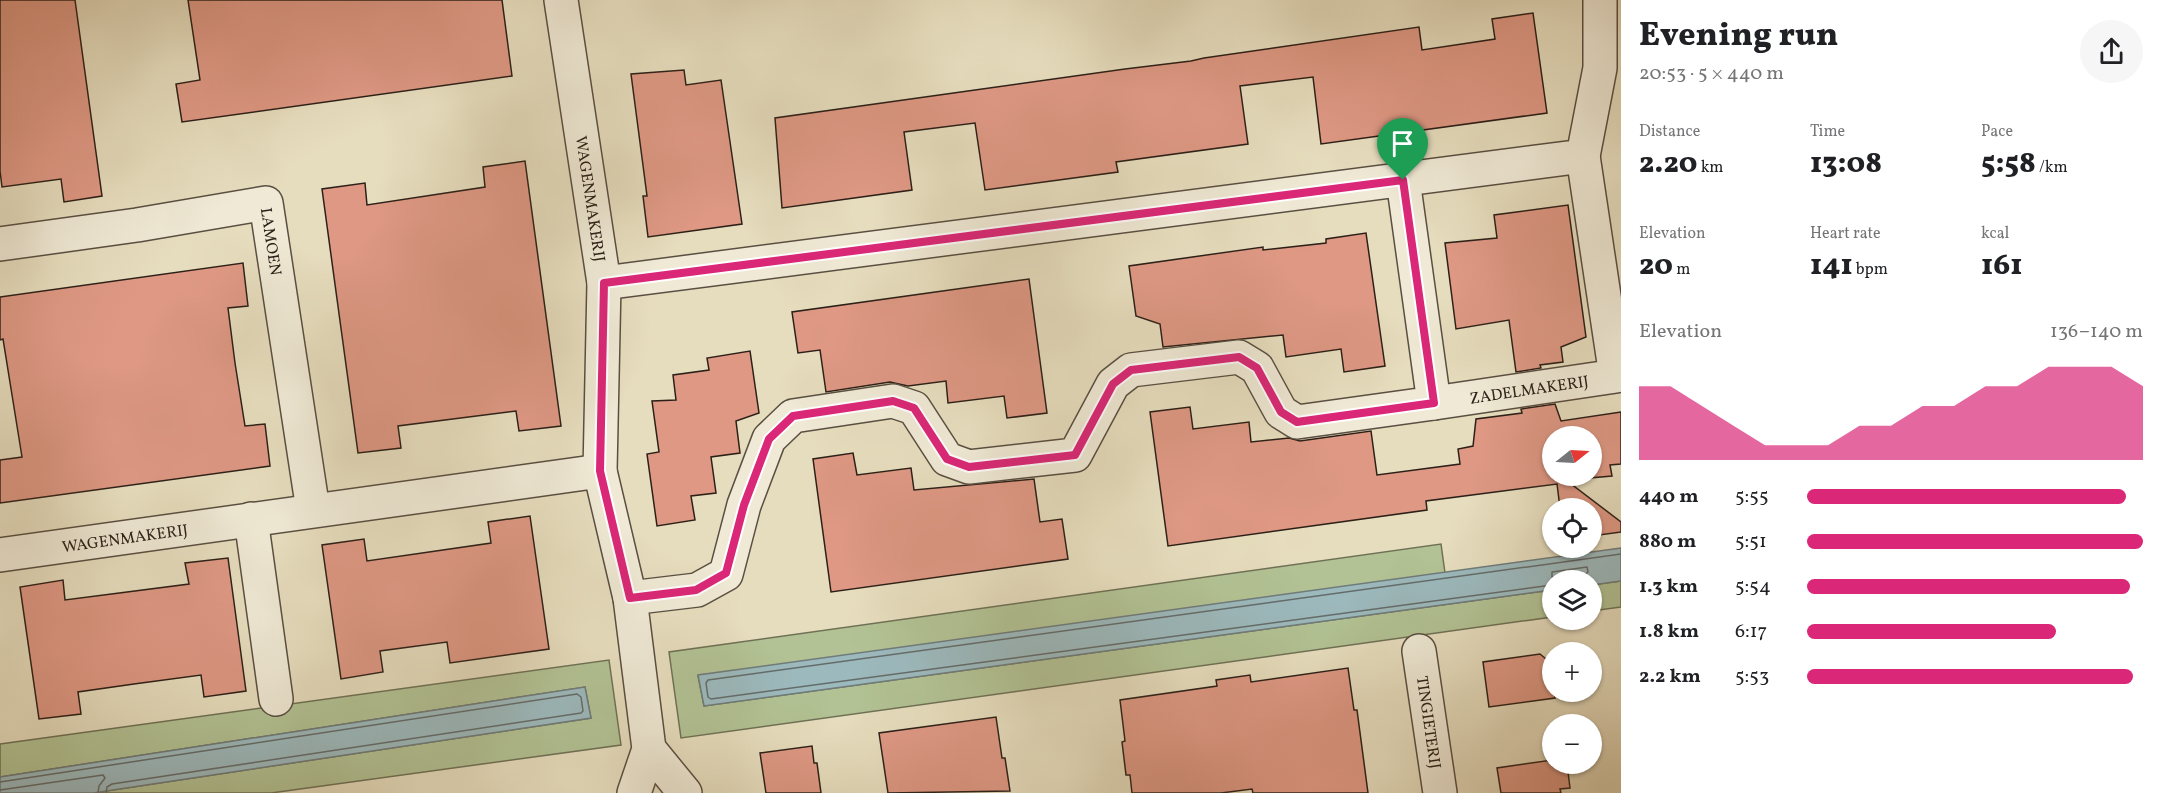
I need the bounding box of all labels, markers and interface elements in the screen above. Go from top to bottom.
text: Evening run [1639,14,1838,60]
button: share [2080,20,2143,83]
text: 20:53 · 5 × 440 m [1639,60,1784,88]
pin [1377,118,1428,180]
text: Distance [1639,121,1700,143]
text: Time [1810,121,1845,143]
text: Pace [1981,121,2013,143]
icon: arrive [1386,127,1419,160]
street label: WAGENMAKERIJ [569,135,610,264]
text: 2.20 [1639,143,1697,185]
text: 13:08 [1810,143,1882,185]
text: 5:58 [1981,143,2036,185]
text: km [1697,157,1724,179]
text: /km [2036,157,2068,179]
street label: LAMOEN [254,206,286,277]
text: Elevation [1639,223,1706,245]
text: Heart rate [1810,223,1881,245]
text: kcal [1981,223,2009,245]
text: 20 [1639,245,1673,287]
text: 141 [1810,245,1853,287]
text: 161 [1981,245,2022,287]
text: m [1673,259,1690,281]
text: bpm [1853,259,1888,281]
text: Elevation [1639,318,1722,346]
text: 136–140 m [2050,318,2143,346]
street label: ZADELMAKERIJ [1468,371,1590,411]
north arrow [1542,426,1602,486]
map controls [1542,426,1602,774]
text: 440 m [1639,483,1699,511]
text: 5:55 [1735,483,1769,511]
button: locate [1542,498,1602,558]
street label: WAGENMAKERIJ [61,520,190,559]
text: 880 m [1639,528,1696,556]
text: 5:51 [1735,528,1767,556]
button: layers [1542,570,1602,630]
text: 1.3 km [1639,573,1698,601]
text: 5:54 [1735,573,1771,601]
text: 1.8 km [1639,618,1699,646]
text: 6:17 [1735,618,1767,646]
button: + [1542,642,1602,702]
text: 2.2 km [1639,663,1701,691]
text: 5:53 [1735,663,1769,691]
street label: TINGIETERIJ [1410,675,1445,770]
button: − [1542,714,1602,774]

